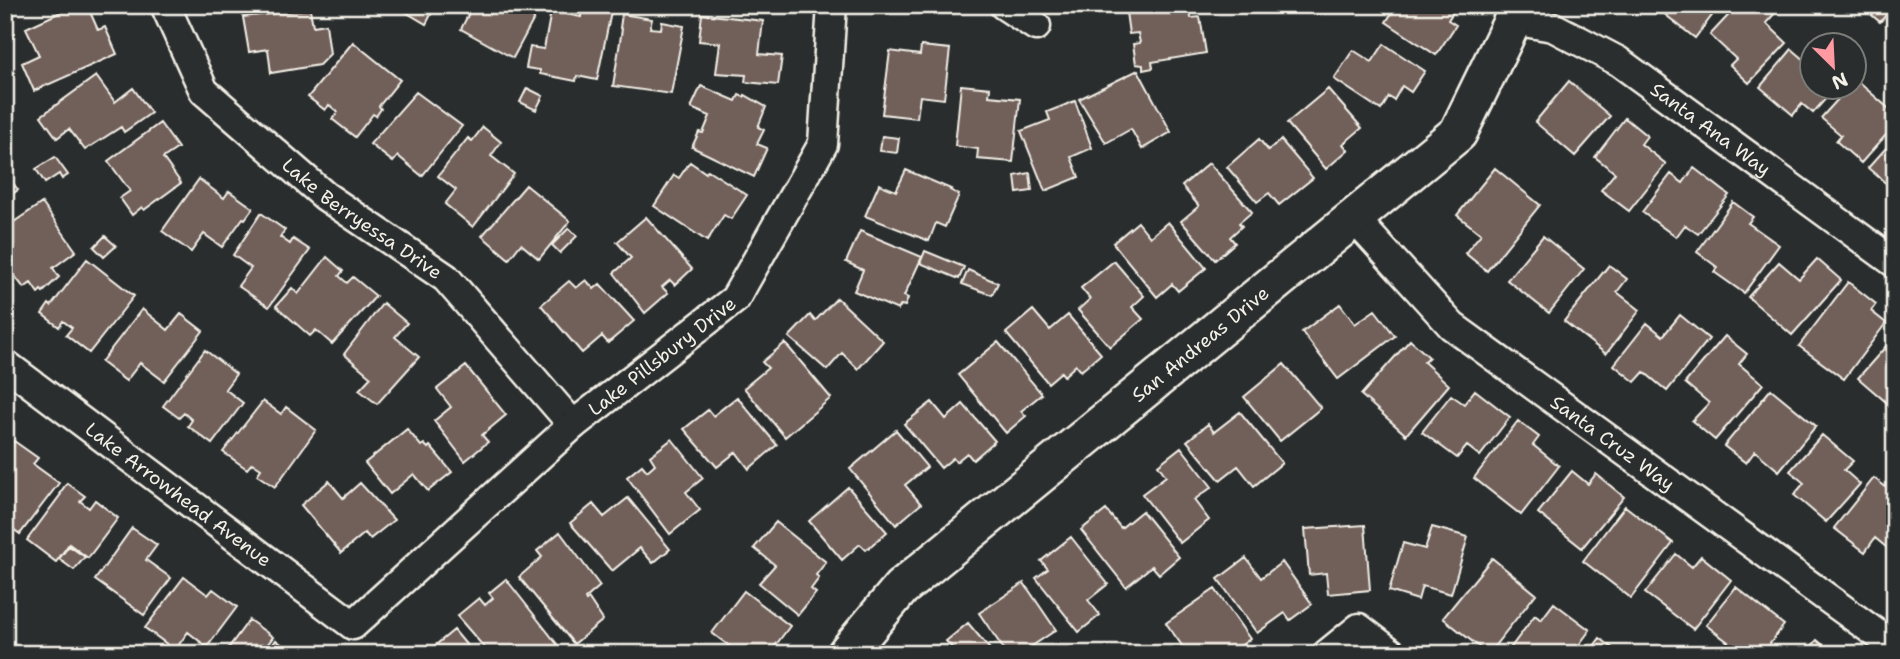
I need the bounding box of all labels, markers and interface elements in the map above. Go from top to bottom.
north arrow [1798,32,1868,102]
text: N [1828,67,1852,96]
street label: Santa Ana Way [1645,77,1776,182]
street label: Lake Berryessa Drive [277,152,447,285]
street label: San Andreas Drive [1126,281,1274,408]
street label: Lake Pillsbury Drive [583,291,741,422]
street label: Santa Cruz Way [1546,390,1680,496]
street label: Lake Arrowhead Avenue [80,417,276,573]

